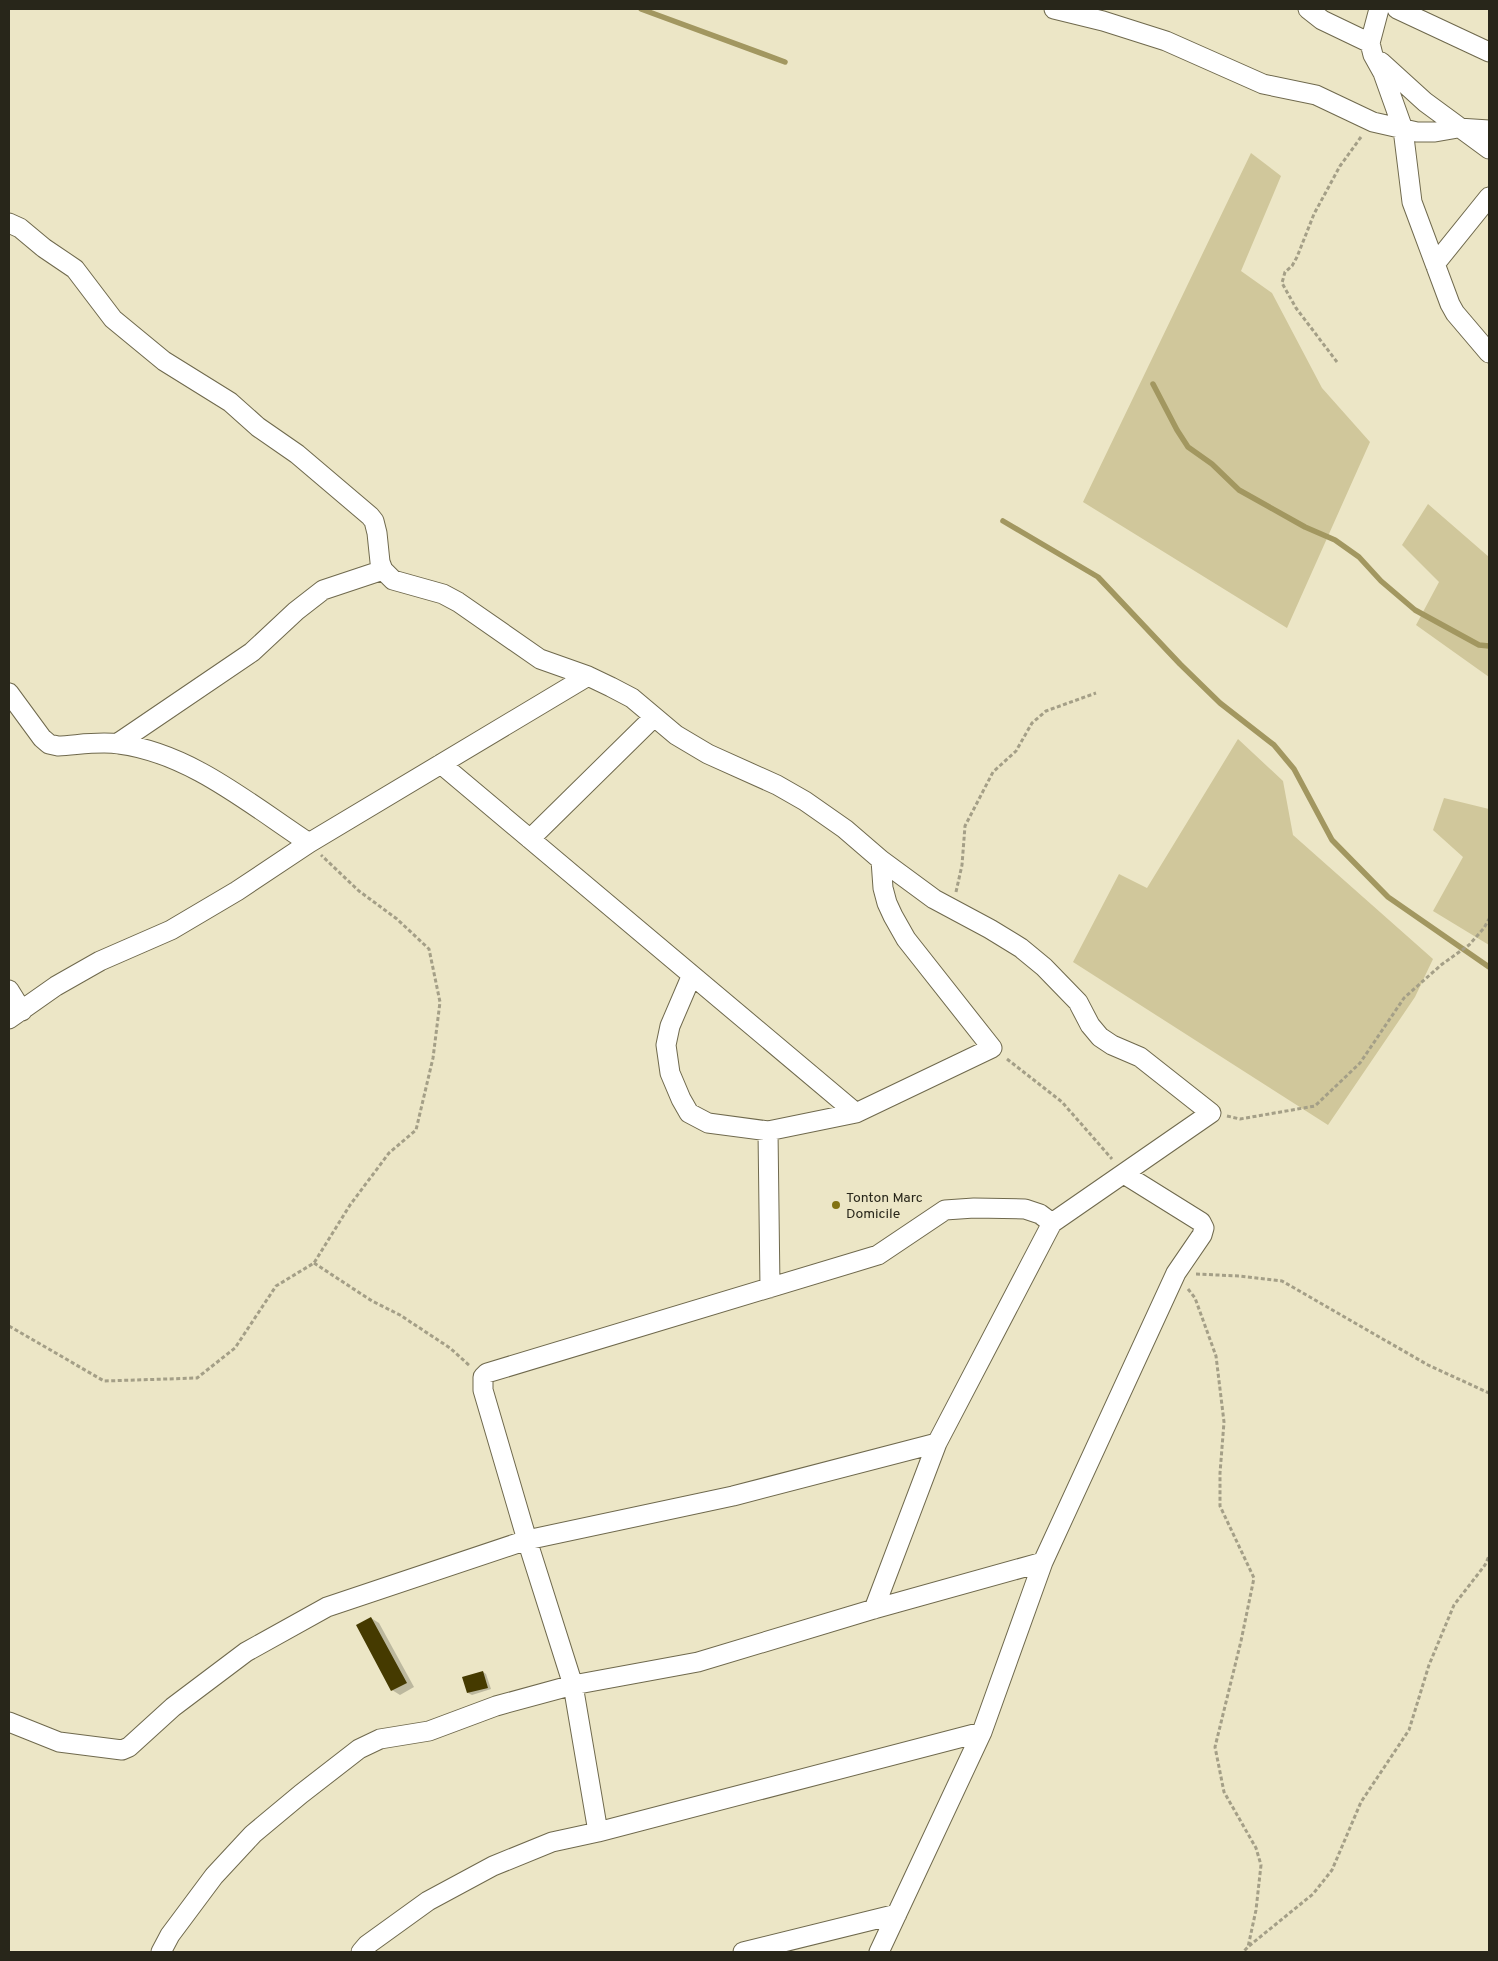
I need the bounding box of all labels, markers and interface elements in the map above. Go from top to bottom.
place label: Tonton Marc Domicile [846,1190,923,1223]
marker: Tonton Marc Domicile [830,1199,842,1211]

